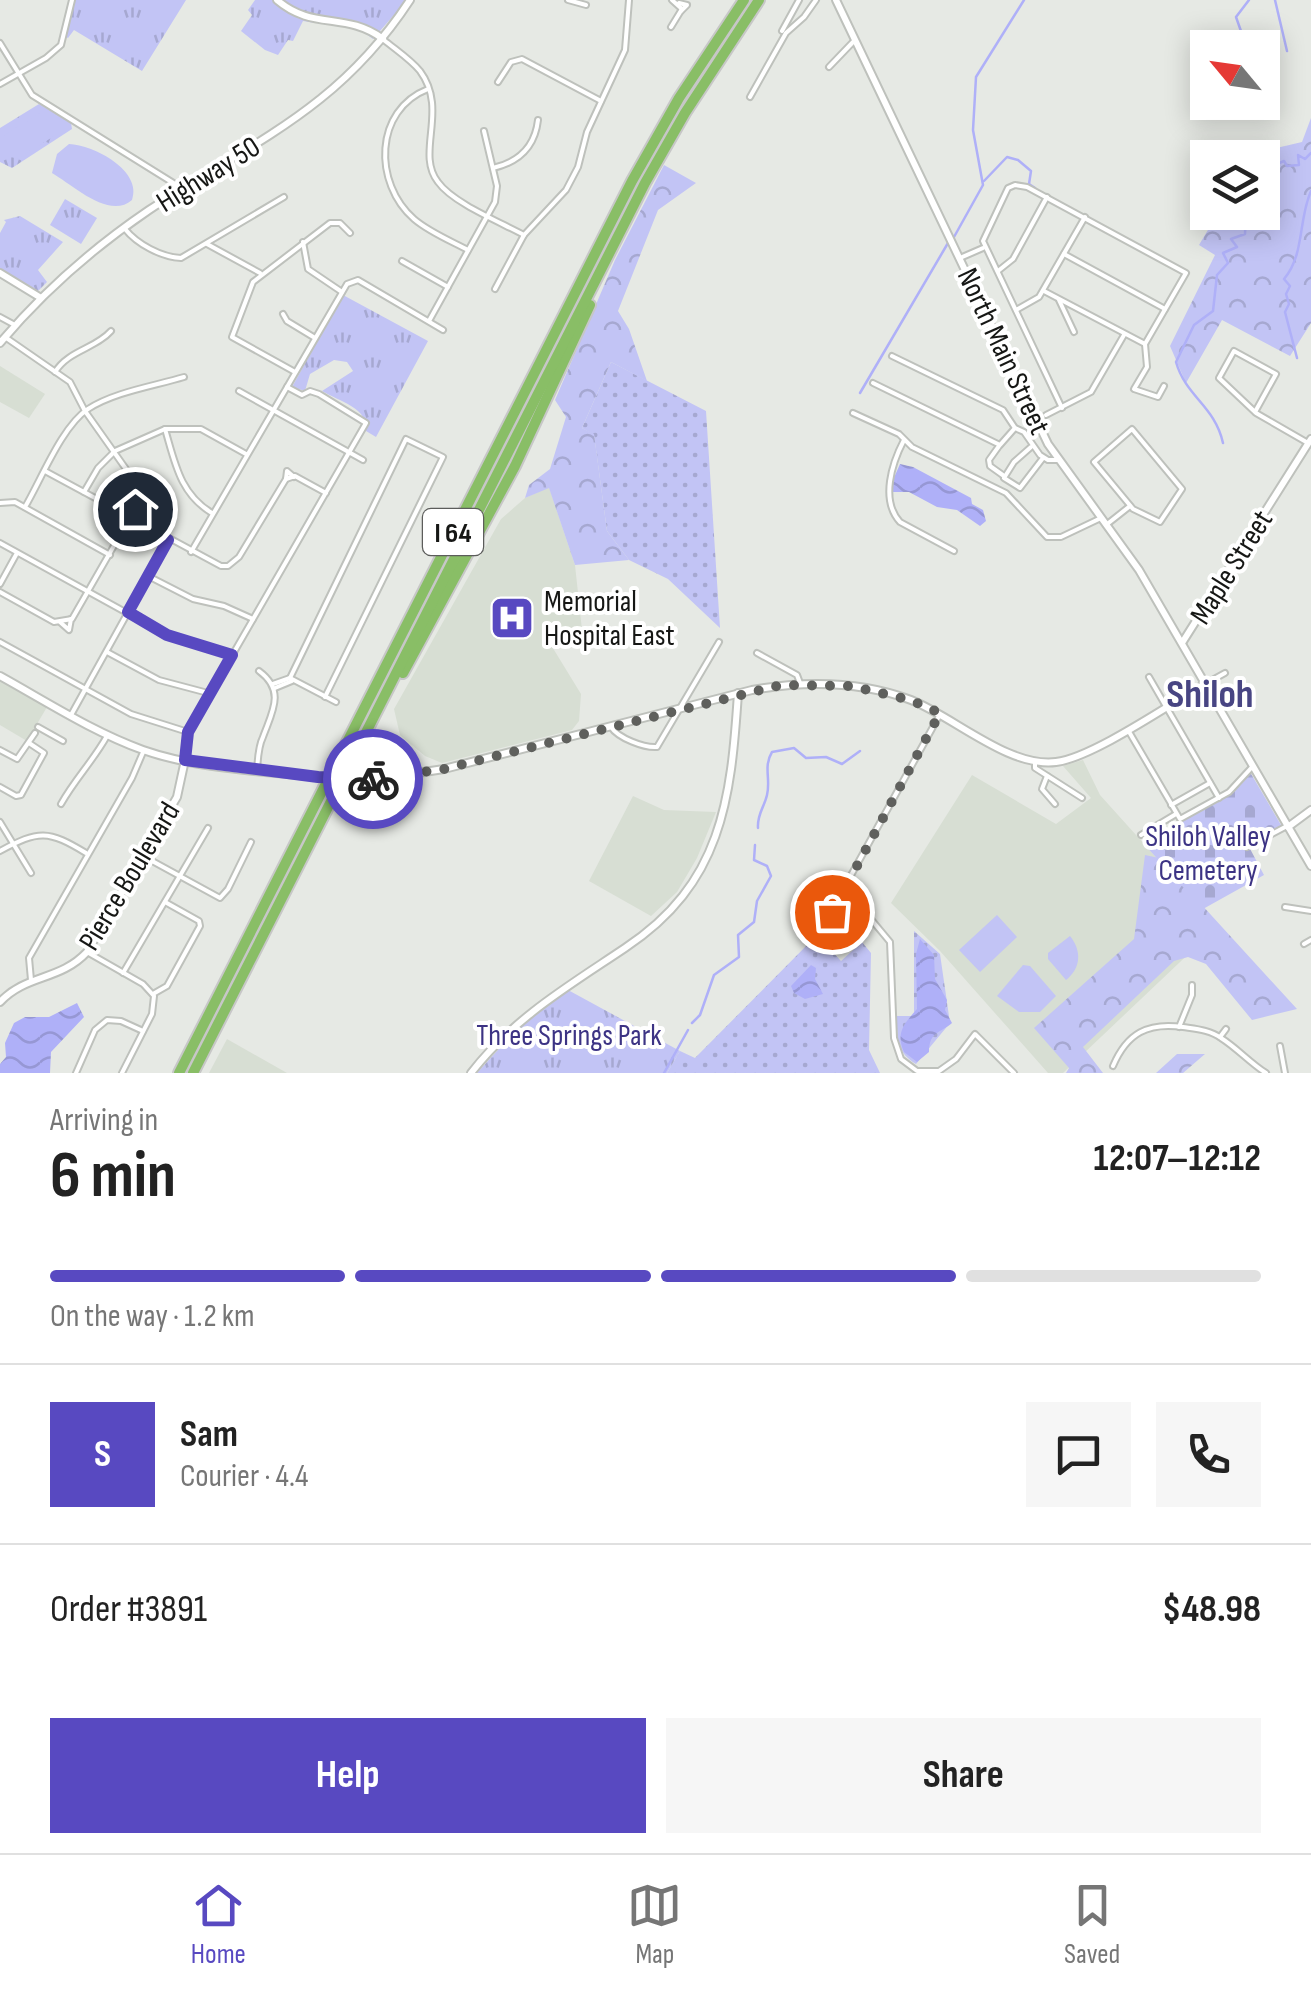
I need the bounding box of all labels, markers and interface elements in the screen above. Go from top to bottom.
north arrow [1190,30,1280,120]
map controls [1190,30,1280,230]
street label: Highway 50 [150,129,267,221]
button: layers [1190,140,1280,230]
street label: North Main Street [949,263,1057,440]
pin [93,467,178,552]
icon: home [108,482,163,537]
street label: Maple Street [1183,504,1281,631]
road number: I 64 [423,509,483,555]
place label: Memorial Hospital East [544,584,675,654]
hospital icon: Memorial Hospital East [489,595,535,641]
district label: Shiloh [1166,671,1254,719]
courier [323,729,423,829]
icon: bike [346,752,401,807]
street label: Pierce Boulevard [72,796,188,957]
park label: Shiloh Valley Cemetery [1145,819,1271,889]
pin [790,870,875,955]
icon: bag [805,885,860,940]
park label: Three Springs Park [476,1018,662,1054]
text: Arriving in [50,1101,158,1140]
text: 12:07–12:12 [1094,1136,1261,1181]
text: 6 min [50,1138,176,1216]
text: On the way · 1.2 km [50,1297,255,1336]
button: chat [1026,1402,1131,1507]
button: phone [1156,1402,1261,1507]
text: Sam [180,1412,238,1457]
text: S [94,1432,111,1477]
text: Courier · 4.4 [180,1457,308,1496]
text: Order #3891 [50,1587,207,1632]
text: $48.98 [1162,1587,1261,1632]
button: Help [50,1718,646,1833]
button: Share [666,1718,1261,1833]
tab: Home [191,1878,246,1971]
tab: Map [627,1878,682,1971]
tab: Saved [1064,1878,1120,1971]

